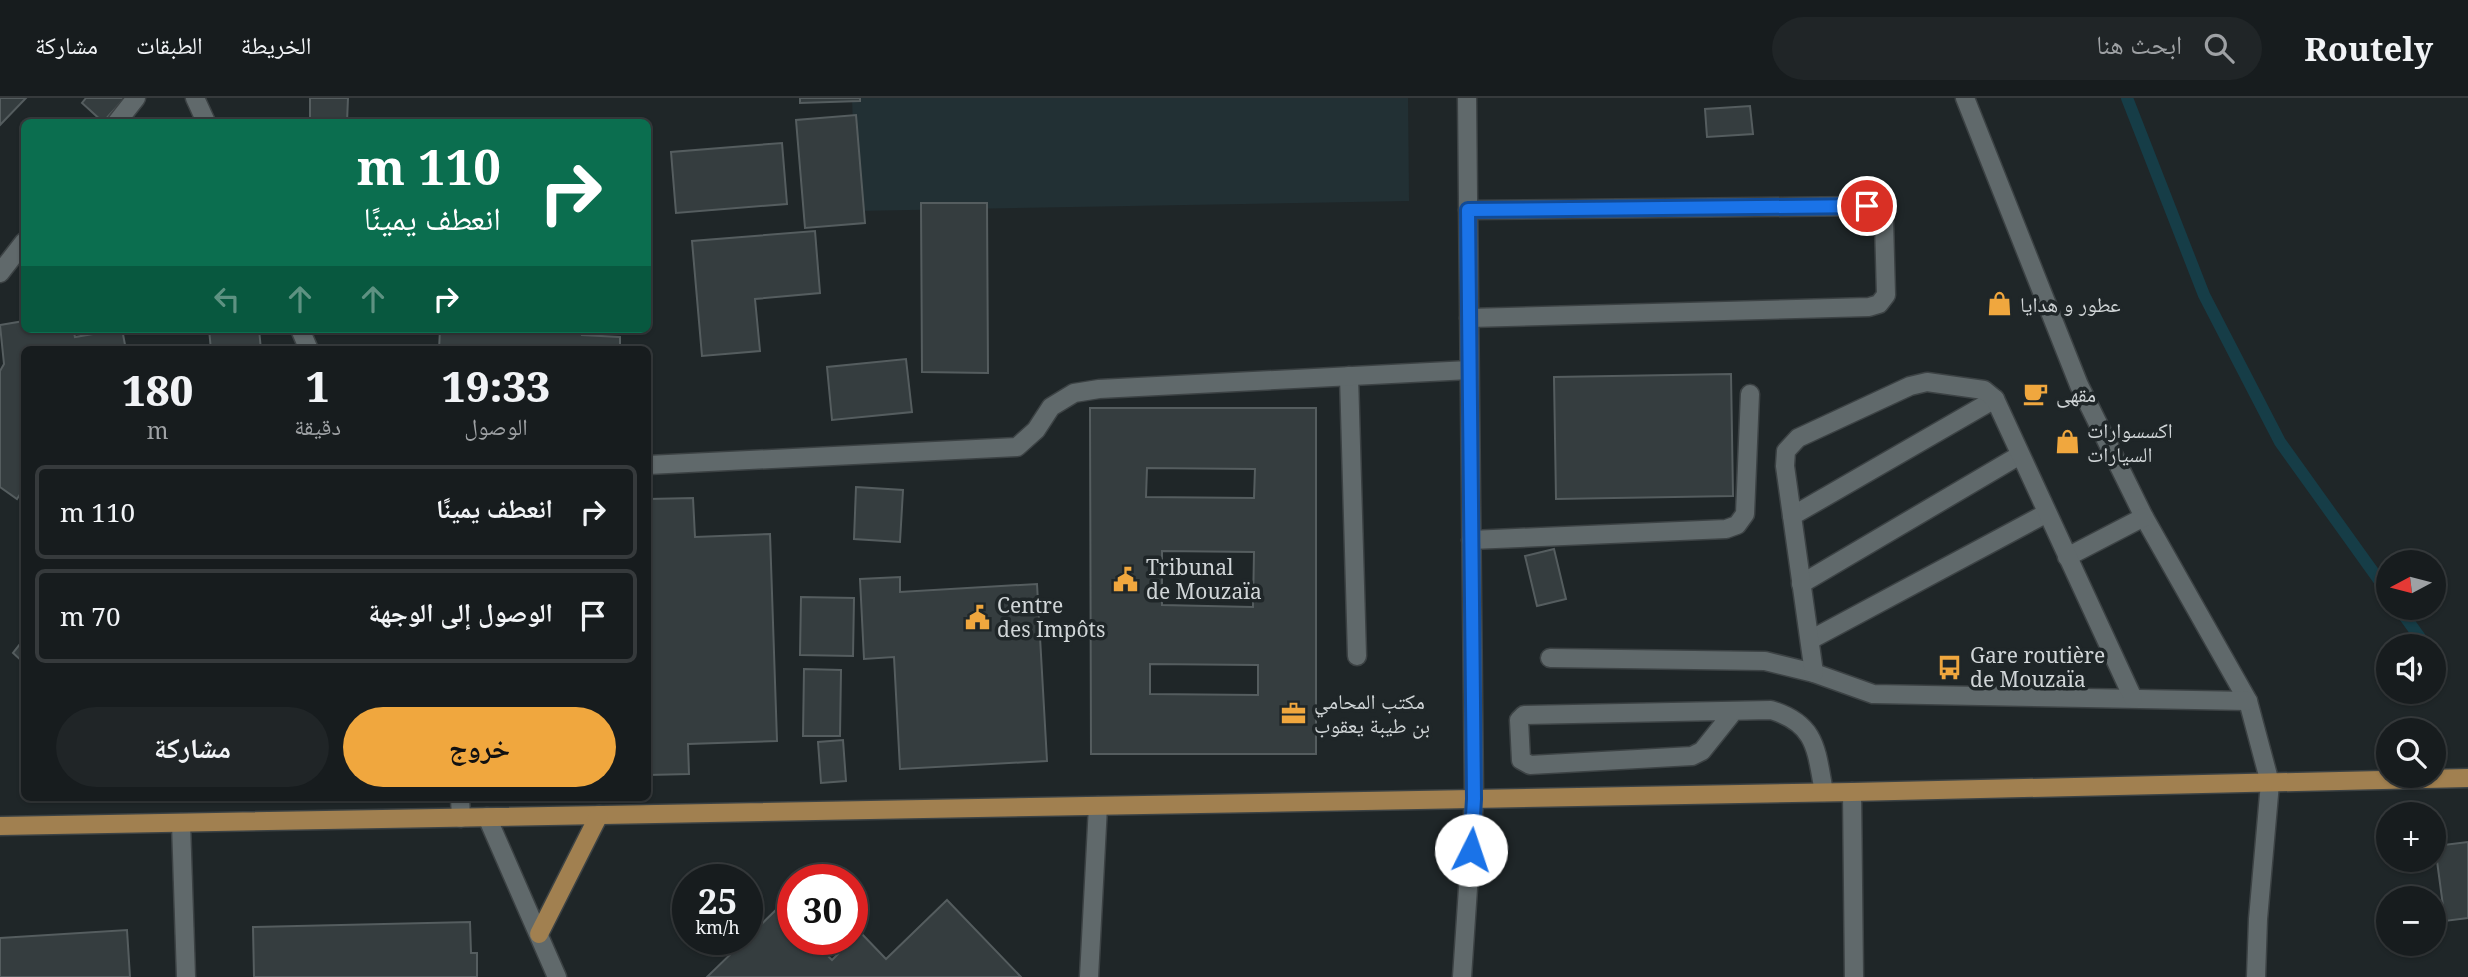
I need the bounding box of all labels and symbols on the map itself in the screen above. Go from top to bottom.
pin [1837,176,1897,236]
shop icon: عطور و هدايا [1986,290,2014,318]
place label: عطور و هدايا [2020,290,2121,318]
cafe icon: مقهى [2022,380,2050,408]
place label: مقهى [2056,380,2096,408]
place label: اكسسوارات السيارات [2087,416,2173,468]
shop icon: اكسسوارات السيارات [2053,428,2081,456]
north arrow [2376,550,2446,620]
place label: Tribunal de Mouzaïa [1146,553,1262,605]
public building icon: Tribunal de Mouzaïa [1112,565,1140,593]
place label: Centre des Impôts [997,591,1106,643]
public building icon: Centre des Impôts [963,603,991,631]
place label: Gare routière de Mouzaïa [1970,641,2105,693]
bus stop icon: Gare routière de Mouzaïa [1936,653,1964,681]
place label: مكتب المحامي بن طيبة يعقوب [1314,687,1430,739]
office icon: مكتب المحامي بن طيبة يعقوب [1280,699,1308,727]
position arrow [1434,813,1508,887]
speed limit sign: 30 [777,864,868,955]

